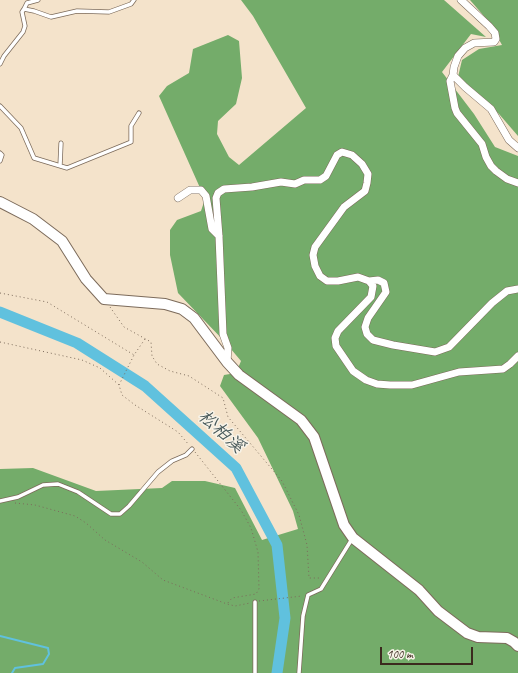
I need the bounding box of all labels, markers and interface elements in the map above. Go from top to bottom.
water label: 松柏溪 [194,406,248,458]
scale bar [382,639,475,665]
text: 100 m [387,646,413,662]

